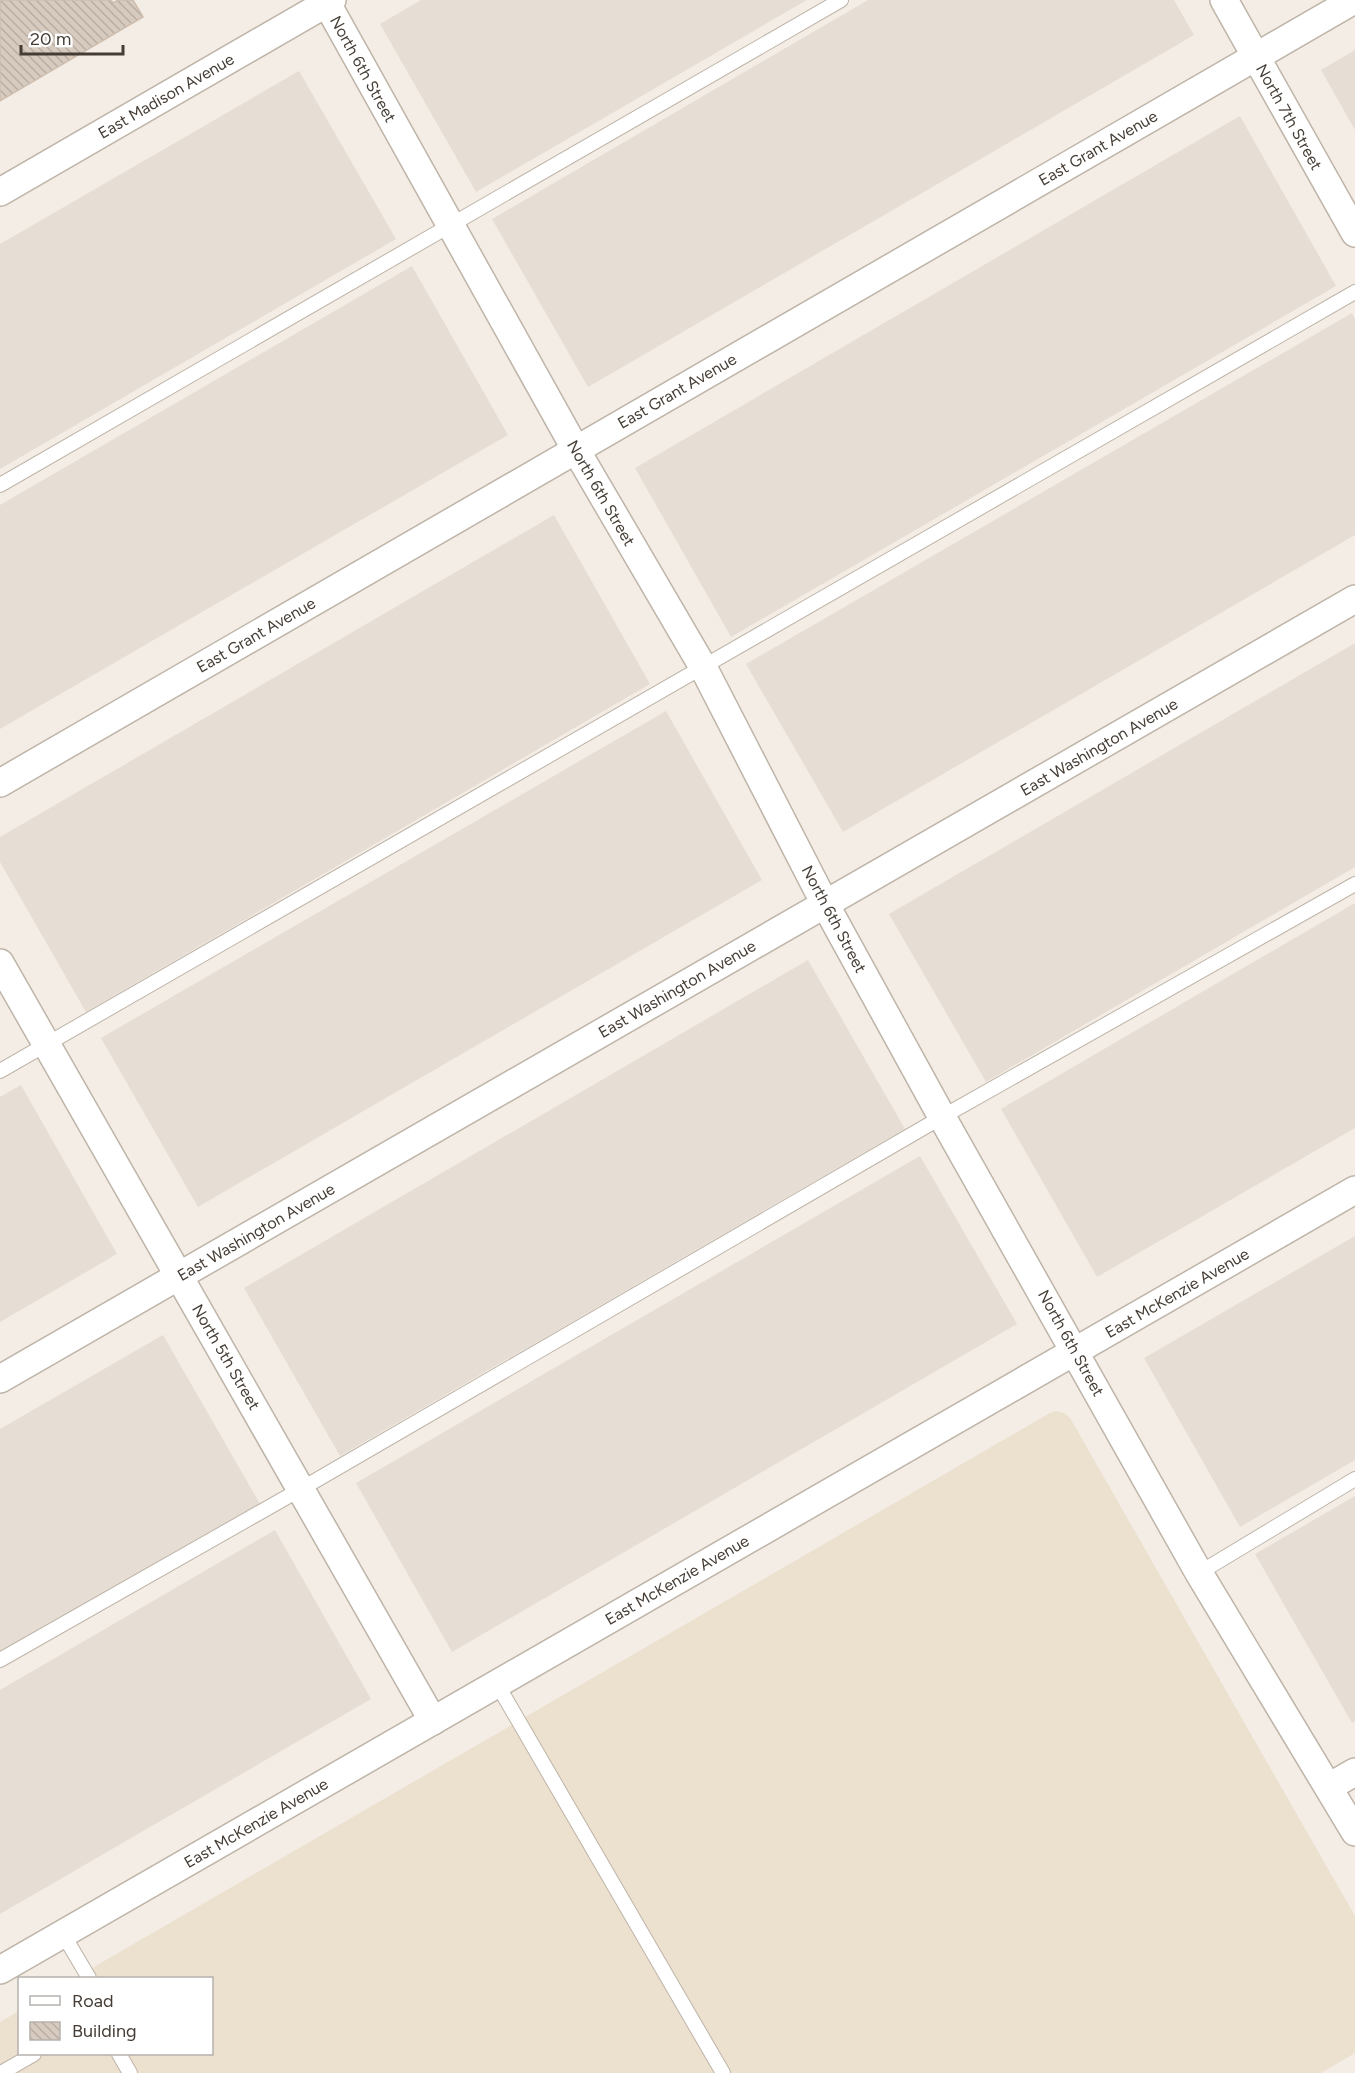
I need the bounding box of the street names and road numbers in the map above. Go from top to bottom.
street label: North 6th Street [326,12,400,126]
street label: East Madison Avenue [95,49,237,143]
street label: North 7th Street [1252,61,1326,173]
street label: East Grant Avenue [1035,106,1161,190]
street label: East Grant Avenue [614,349,740,433]
street label: North 6th Street [563,437,639,549]
street label: East Grant Avenue [193,593,319,677]
street label: East Washington Avenue [1017,694,1181,800]
street label: North 6th Street [798,862,870,976]
street label: East Washington Avenue [595,936,759,1042]
street label: East Washington Avenue [174,1179,338,1285]
street label: East McKenzie Avenue [1102,1244,1253,1342]
street label: North 6th Street [1034,1286,1108,1400]
street label: North 5th Street [188,1301,264,1413]
street label: East McKenzie Avenue [602,1531,753,1629]
street label: East McKenzie Avenue [181,1774,332,1872]

